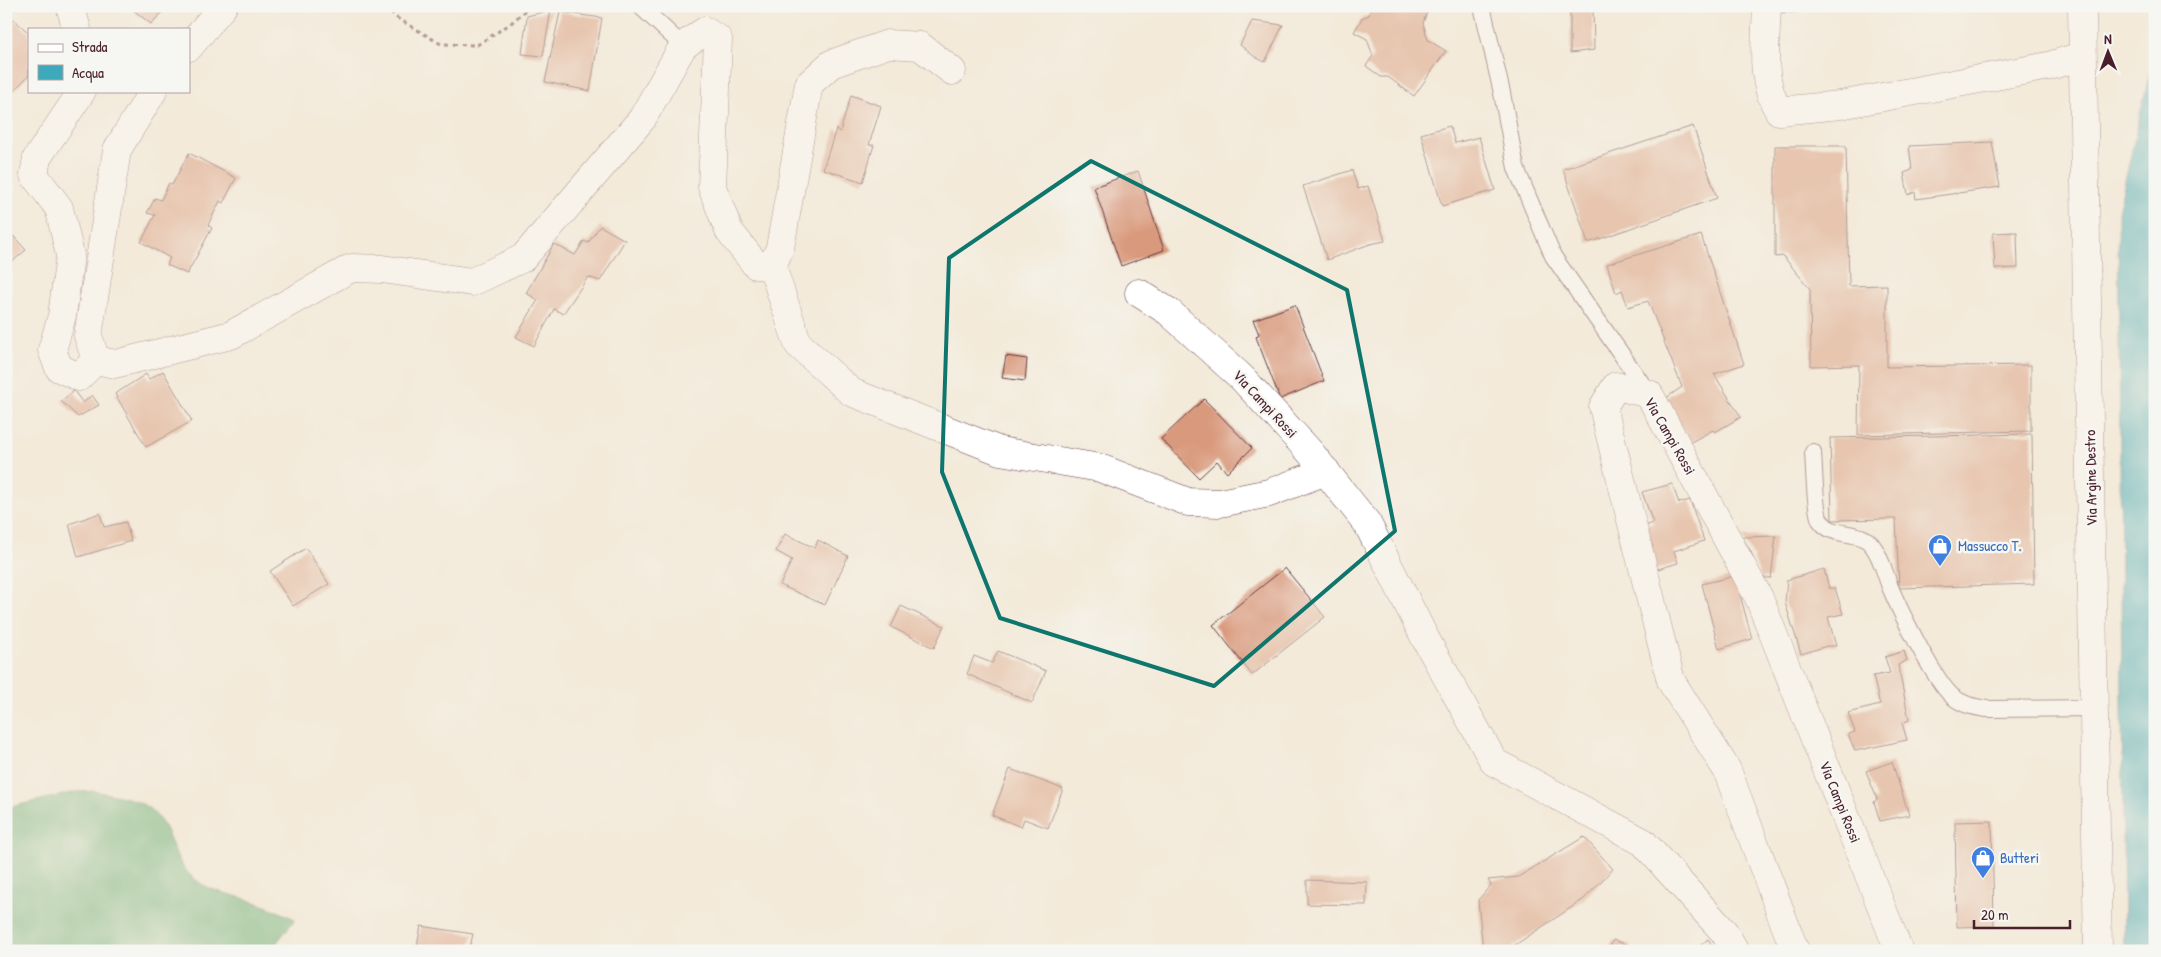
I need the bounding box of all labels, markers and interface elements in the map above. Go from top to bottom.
legend [28,28,190,92]
north arrow [2084,28,2134,78]
text: N [2104,29,2112,48]
text: Strada [72,36,108,57]
text: Acqua [72,62,104,83]
street label: Via Campi Rossi [1228,365,1303,442]
street label: Via Campi Rossi [1640,393,1701,478]
street label: Via Argine Destro [2079,430,2102,526]
shop icon: Massucco T. [1927,533,1953,567]
place label: Massucco T. [1958,535,2022,556]
street label: Via Campi Rossi [1815,758,1866,846]
shop icon: Butteri [1970,845,1996,879]
place label: Butteri [2000,847,2039,868]
scale bar [1974,897,2070,929]
text: 20 m [1981,904,2008,925]

